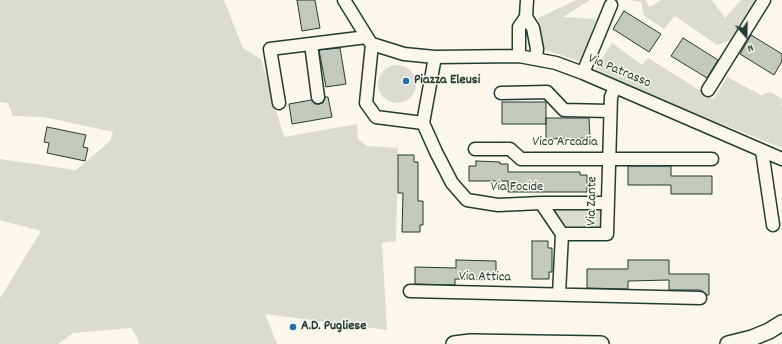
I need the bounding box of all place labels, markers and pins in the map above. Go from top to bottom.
place label: Piazza Eleusi [414,73,480,89]
marker: Piazza Eleusi [401,76,411,86]
place label: A.D. Pugliese [301,319,366,335]
marker: A.D. Pugliese [288,322,298,332]

